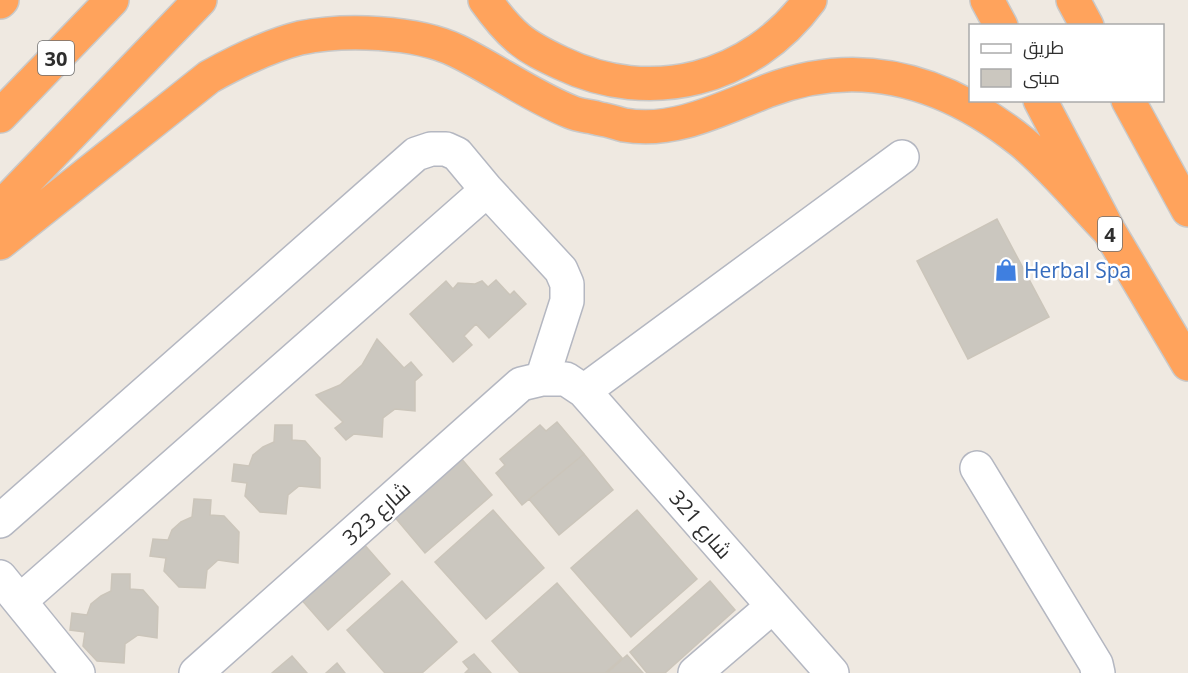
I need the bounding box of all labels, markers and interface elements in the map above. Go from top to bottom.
legend [969,24,1164,102]
text: طريق [1023,35,1064,60]
road number: 30 [38,41,74,75]
text: مبنى [1023,65,1060,89]
road number: 4 [1098,217,1122,251]
place label: Herbal Spa [1024,256,1131,284]
shop icon: Herbal Spa [993,257,1019,283]
street label: شارع 323 [336,475,417,552]
street label: شارع 321 [663,484,739,565]

